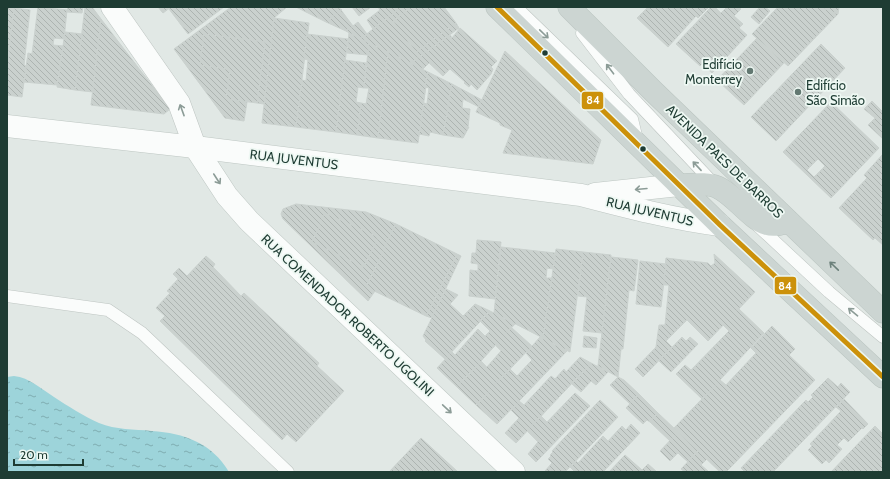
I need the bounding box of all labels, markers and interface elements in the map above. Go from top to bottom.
one-way arrow [539,29,549,39]
unlabelled marker [540,48,550,58]
place label: Edifício Monterrey [685,56,742,87]
one-way arrow [606,64,615,75]
marker: Edifício Monterrey [745,66,755,76]
place label: Edifício São Simão [806,77,865,108]
marker: Edifício São Simão [793,87,803,97]
line badge: 84 [581,91,604,110]
text: 84 [586,93,600,107]
street label: AVENIDA PAES DE BARROS [663,101,787,221]
one-way arrow [178,104,185,117]
unlabelled marker [638,144,648,154]
street label: RUA JUVENTUS [249,146,340,172]
one-way arrow [692,161,702,171]
one-way arrow [212,174,221,185]
one-way arrow [635,186,648,193]
street label: RUA JUVENTUS [605,193,696,229]
street label: RUA COMENDADOR ROBERTO UGOLINI [258,231,438,399]
one-way arrow [829,261,839,271]
line badge: 84 [774,276,797,295]
text: 84 [778,279,792,293]
one-way arrow [848,308,858,317]
one-way arrow [442,404,452,414]
scale bar [14,441,83,467]
text: 20 m [20,447,48,462]

